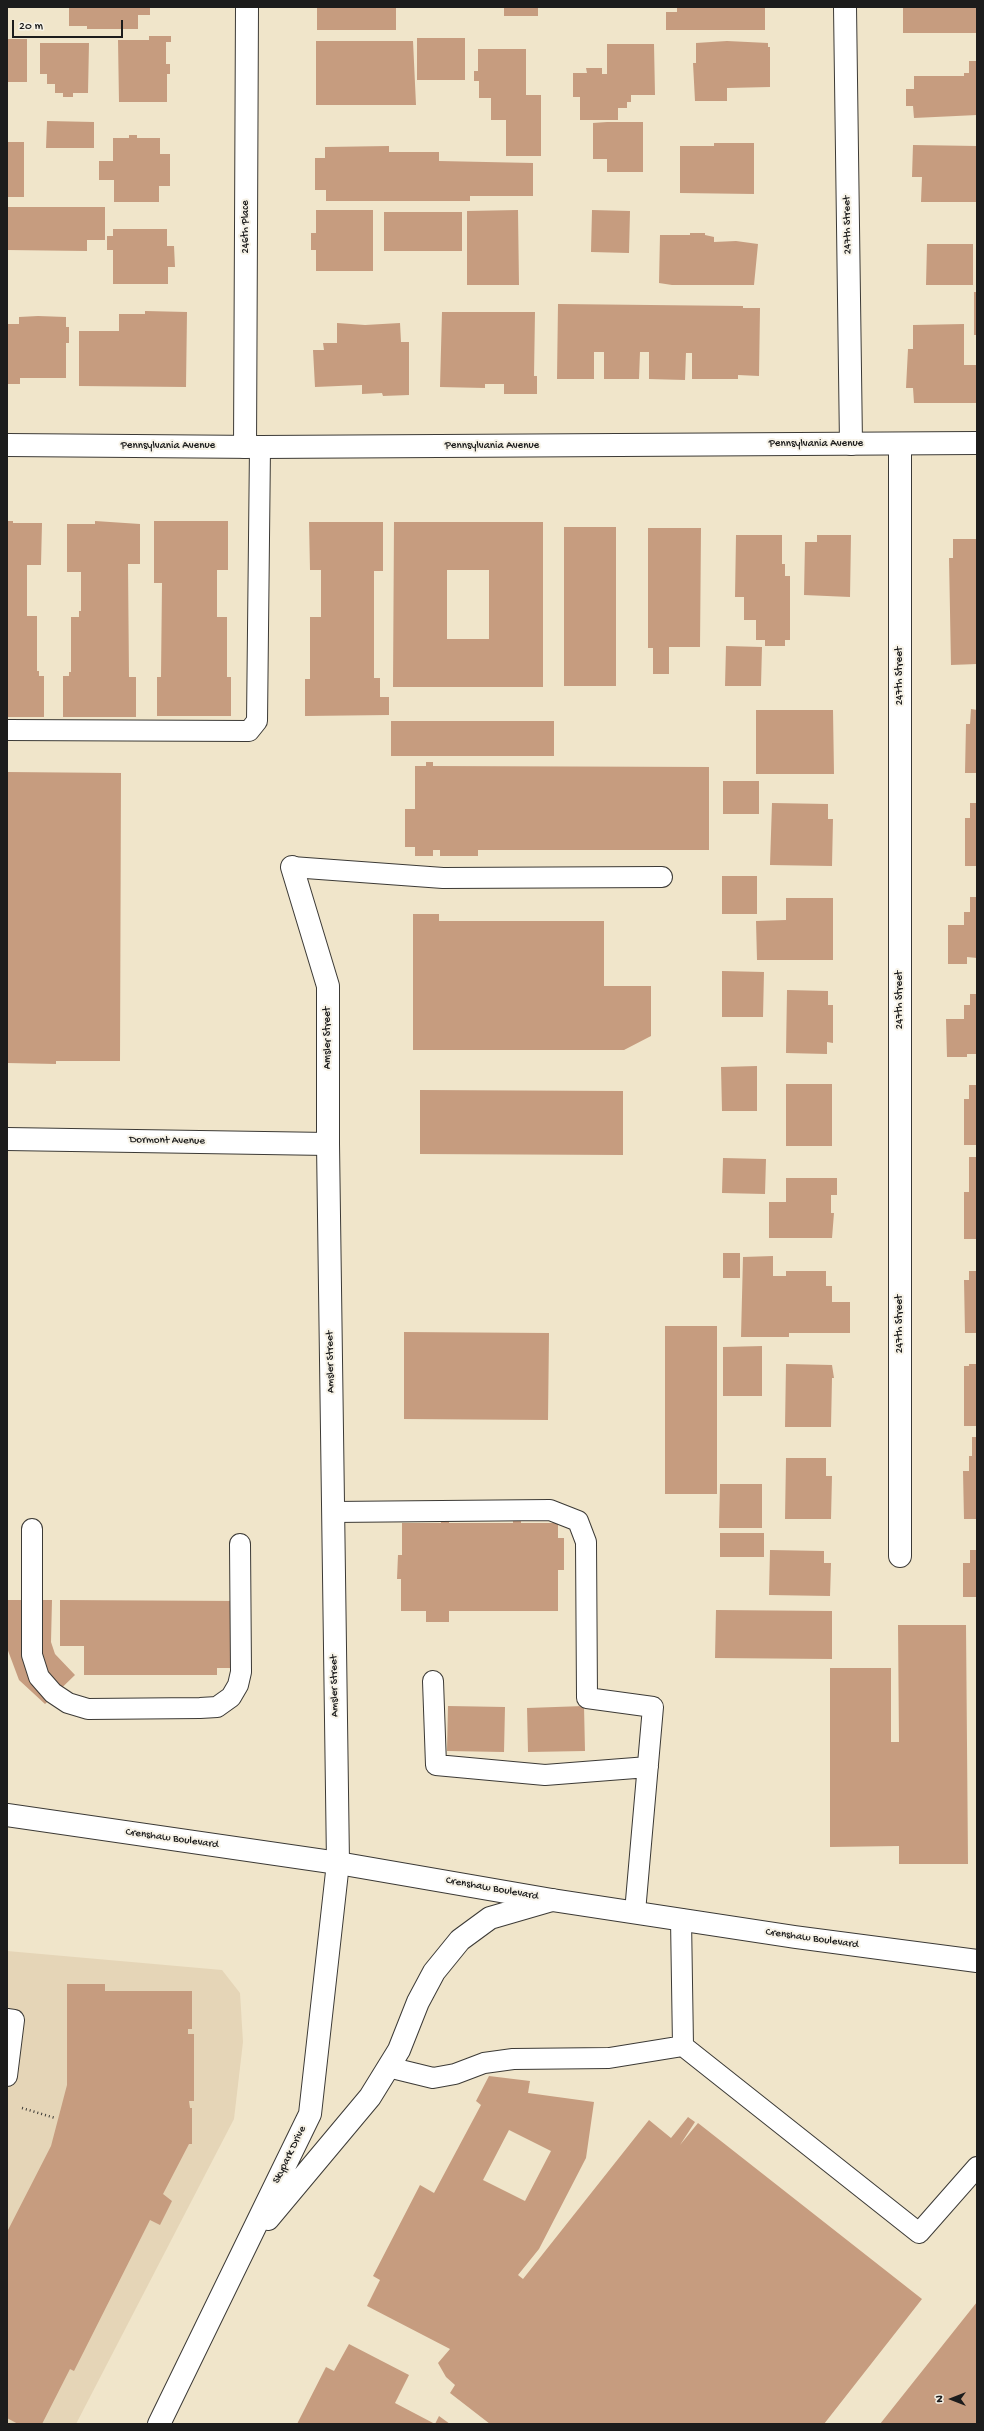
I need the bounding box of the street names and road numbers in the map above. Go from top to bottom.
street label: 247th Street [841,196,855,254]
street label: 246th Place [239,200,253,254]
street label: Pennsylvania Avenue [769,437,863,451]
street label: Pennsylvania Avenue [121,439,215,453]
street label: Pennsylvania Avenue [445,439,539,453]
street label: 247th Street [893,647,907,705]
street label: 247th Street [893,971,907,1029]
street label: Amsler Street [321,1007,335,1069]
street label: Dormont Avenue [129,1134,205,1148]
street label: 247th Street [893,1295,907,1353]
street label: Amsler Street [324,1331,338,1393]
street label: Amsler Street [328,1655,342,1717]
street label: Crenshaw Boulevard [125,1826,219,1852]
street label: Crenshaw Boulevard [445,1874,539,1904]
street label: Crenshaw Boulevard [765,1926,859,1952]
street label: Skypark Drive [270,2124,310,2186]

